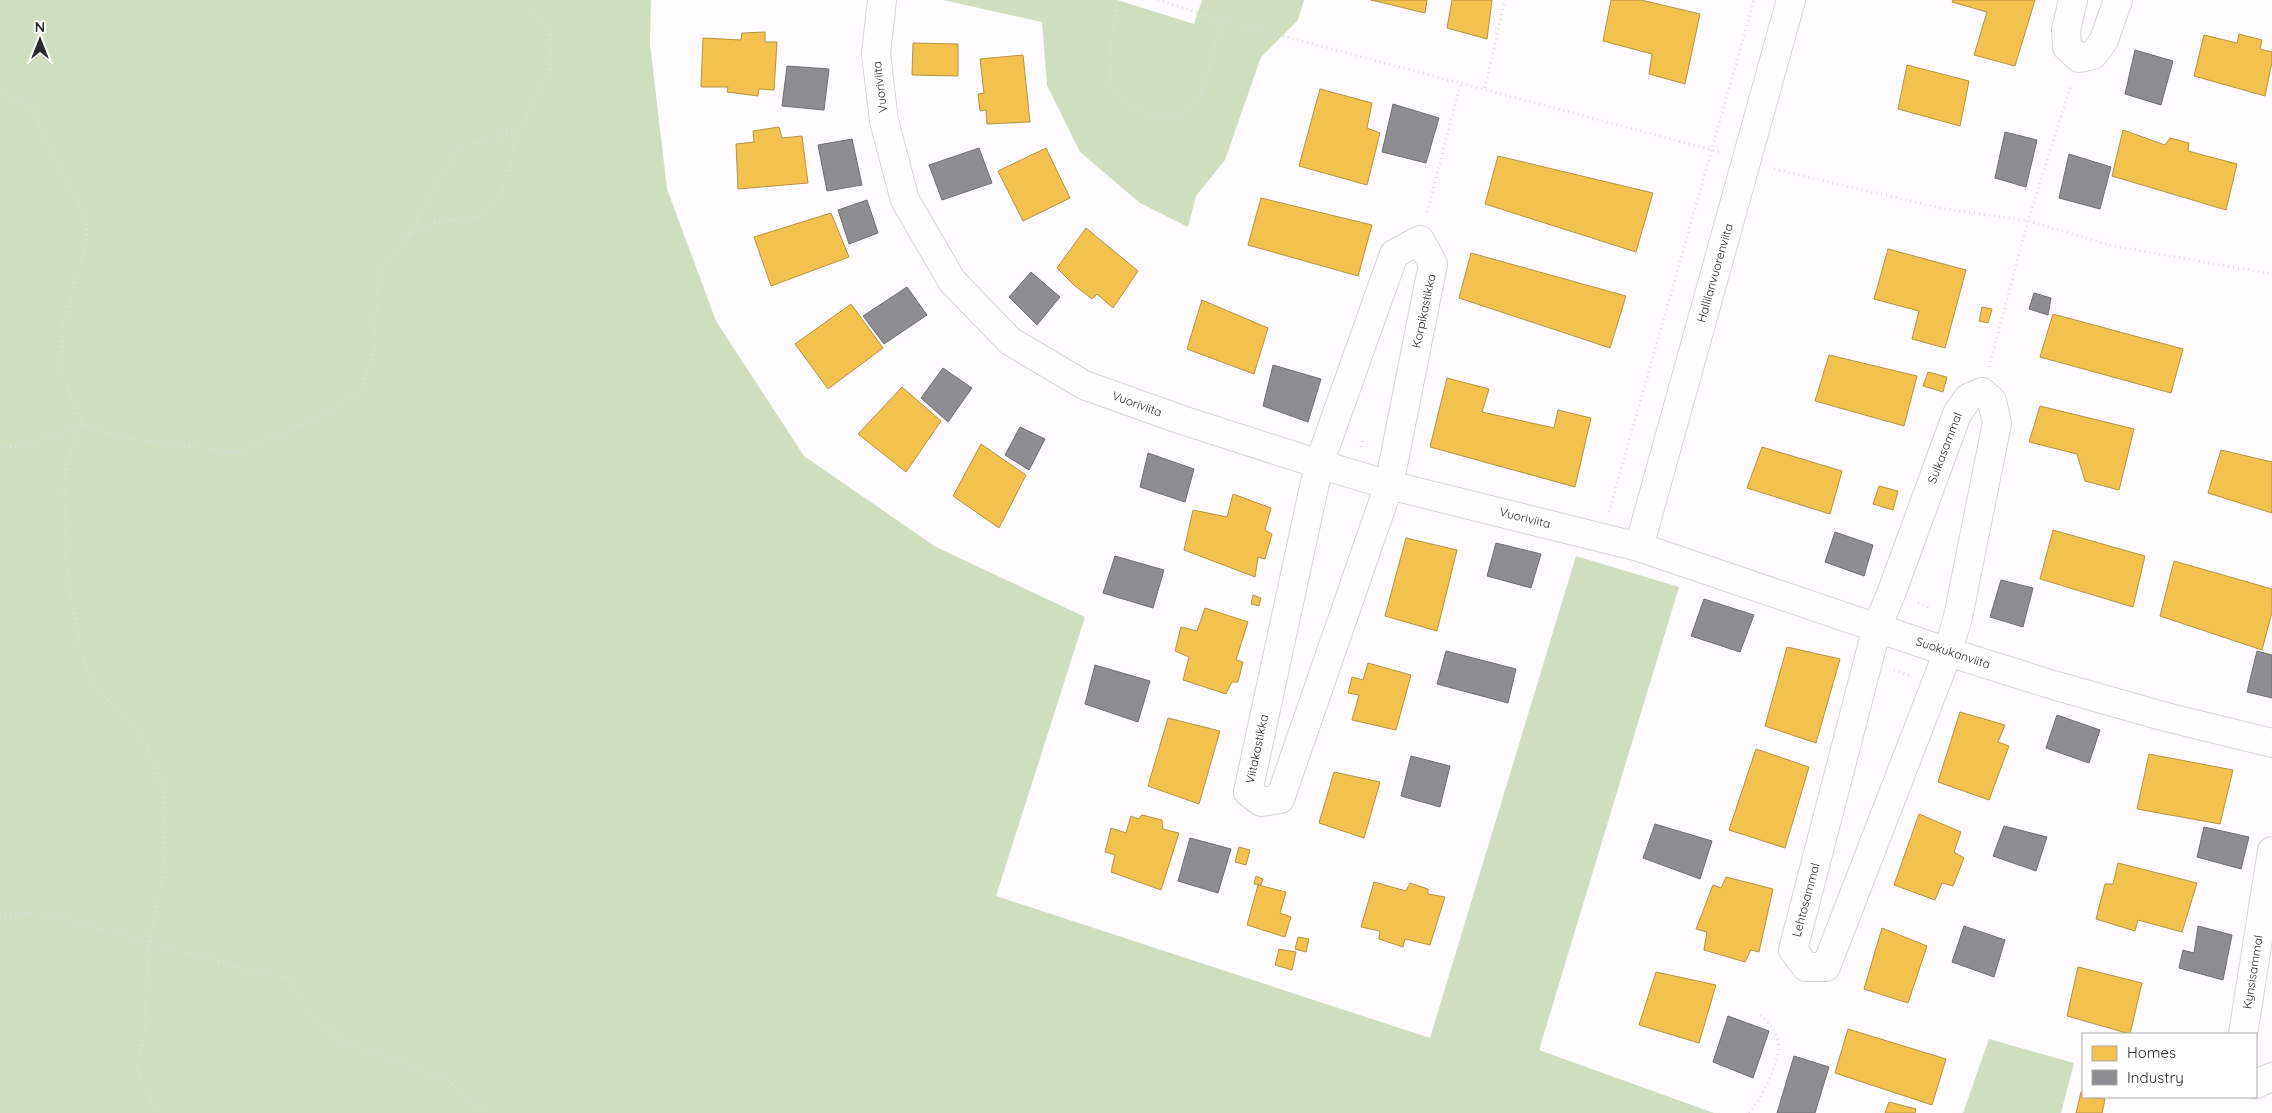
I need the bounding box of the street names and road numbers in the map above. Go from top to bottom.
street label: Vuoriviita [869,60,890,114]
street label: Hallilanvuorenviita [1693,222,1736,324]
street label: Korpikastikka [1408,272,1439,349]
street label: Vuoriviita [1110,388,1164,419]
street label: Sulkasammal [1924,410,1965,485]
street label: Vuoriviita [1498,504,1552,531]
street label: Suokukanviita [1914,633,1992,672]
street label: Viitakastikka [1242,713,1271,785]
street label: Lehtosammal [1788,861,1823,939]
street label: Kynsisammal [2239,934,2266,1010]

